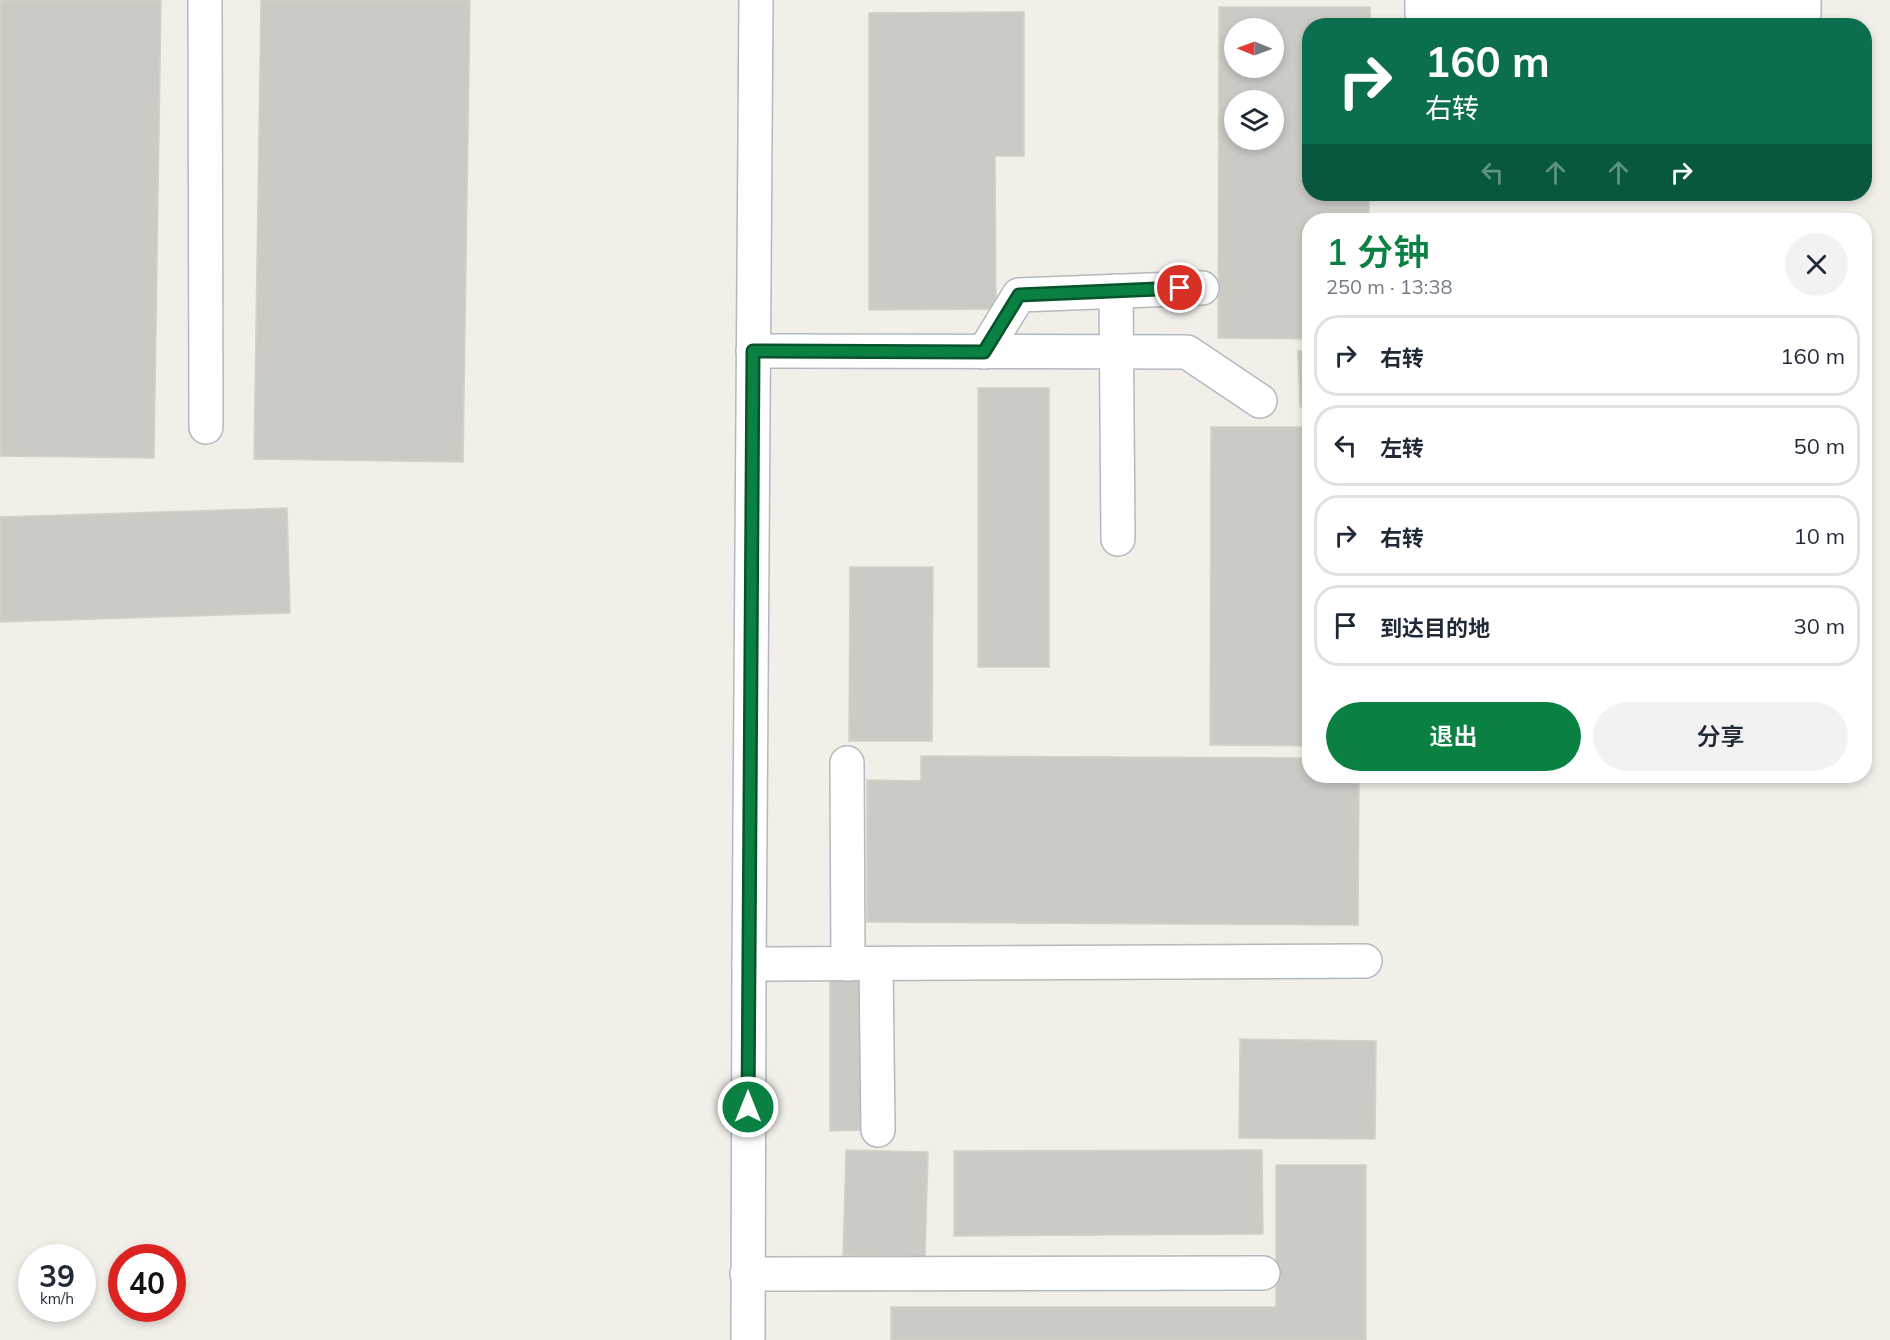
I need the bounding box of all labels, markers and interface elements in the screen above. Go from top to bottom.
north arrow [1224,18,1284,78]
map controls [1224,18,1284,150]
text: 160 m [1425,35,1550,88]
icon: right [1326,42,1404,120]
button: layers [1224,90,1284,150]
text: 右转 [1425,91,1479,125]
icon: left [1476,156,1509,189]
icon: ahead [1539,156,1572,189]
icon: ahead [1602,156,1635,189]
icon: right [1665,156,1698,189]
text: 1 分钟 [1326,229,1429,274]
button: close [1785,233,1848,296]
pin [1154,262,1205,313]
icon: arrive [1163,271,1196,304]
text: 250 m · 13:38 [1326,274,1452,299]
icon: right [1329,339,1362,372]
text: 160 m [1780,342,1845,370]
text: 右转 [1380,344,1424,372]
icon: left [1329,429,1362,462]
text: 50 m [1794,432,1845,460]
text: 左转 [1380,434,1424,462]
icon: right [1329,519,1362,552]
text: 10 m [1794,522,1845,550]
text: 右转 [1380,524,1424,552]
icon: arrive [1329,609,1362,642]
text: 30 m [1794,612,1845,640]
text: 到达目的地 [1380,614,1490,642]
button: 退出 [1326,702,1581,771]
button: 分享 [1593,702,1848,771]
position arrow [716,1075,780,1139]
speed limit sign: 40 [108,1244,186,1322]
text: 39 [39,1257,75,1295]
text: km/h [40,1289,74,1308]

